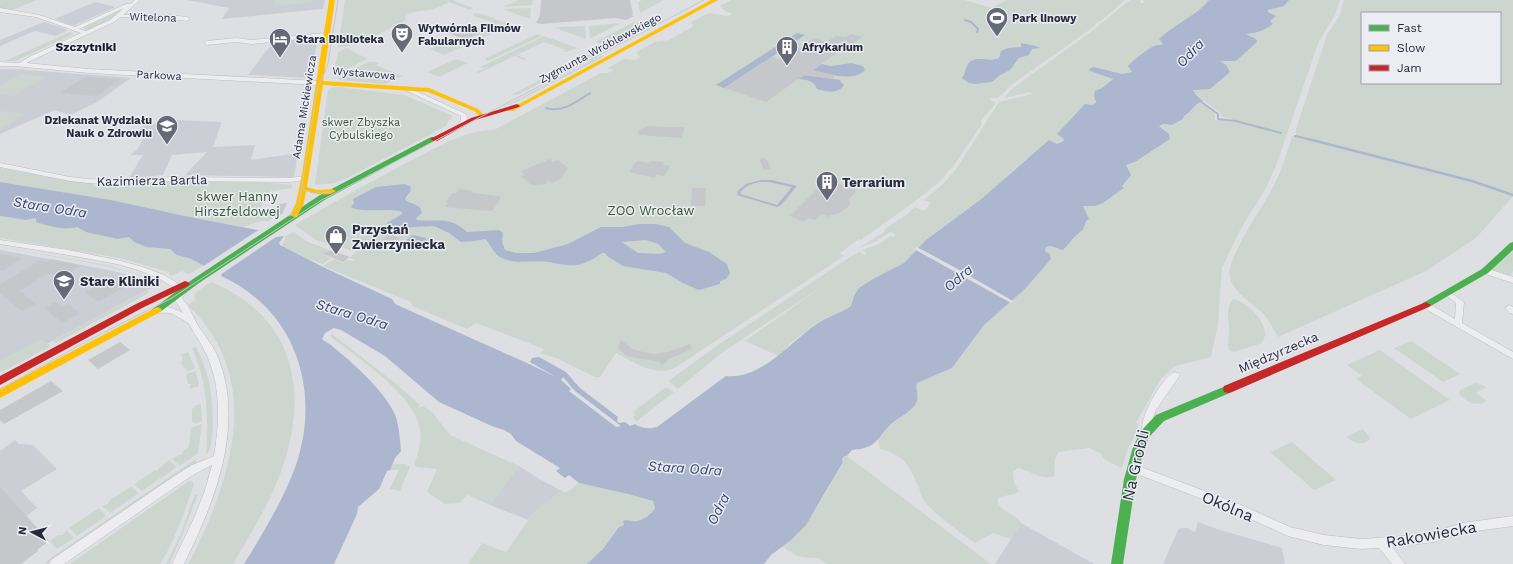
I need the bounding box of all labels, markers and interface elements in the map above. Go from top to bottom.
sports icon: Park linowy [984,5,1010,38]
street label: Witelona [129,10,177,25]
street label: Zygmunta Wróblewskiego [537,11,664,86]
place label: Park linowy [1012,12,1077,25]
legend [1361,12,1501,84]
theatre icon: Wytwórnia Filmów Fabularnych [389,21,415,54]
text: Fast [1397,21,1422,35]
place label: Wytwórnia Filmów Fabularnych [418,22,521,48]
hotel icon: Stara Biblioteka [267,26,293,59]
place label: Stara Biblioteka [296,33,384,46]
building icon: Afrykarium [774,34,800,67]
water label: Odra [1173,35,1207,70]
district label: Szczytniki [56,40,116,54]
place label: Afrykarium [802,41,863,54]
text: Slow [1397,41,1425,55]
street label: Adama Mickiewicza [290,54,319,160]
text: Jam [1397,61,1422,75]
street label: Wystawowa [332,64,396,83]
street label: Parkowa [136,68,182,83]
school or university icon: Dziekanat Wydziału Nauk o Zdrowiu [154,113,180,146]
place label: Dziekanat Wydziału Nauk o Zdrowiu [45,114,152,140]
park label: skwer Zbyszka Cybulskiego [322,116,400,142]
building icon: Terrarium [814,169,840,202]
street label: Kazimierza Bartla [97,172,208,189]
place label: Terrarium [842,175,905,190]
park label: skwer Hanny Hirszfeldowej [194,189,280,219]
water label: Stara Odra [12,193,88,221]
park label: ZOO Wrocław [608,203,695,218]
place label: Przystań Zwierzyniecka [352,222,446,252]
shop icon: Przystań Zwierzyniecka [323,223,349,256]
water label: Odra [940,261,976,295]
school or university icon: Stare Kliniki [51,268,77,301]
place label: Stare Kliniki [80,274,159,289]
water label: Stara Odra [314,295,390,333]
street label: Międzyrzecka [1236,329,1321,376]
street label: Na Grobli [1118,428,1153,503]
water label: Stara Odra [647,457,723,479]
street label: Okólna [1199,487,1256,526]
water label: Odra [704,490,733,527]
north arrow [12,512,52,552]
street label: Rakowiecka [1384,517,1478,552]
text: N [16,526,30,536]

